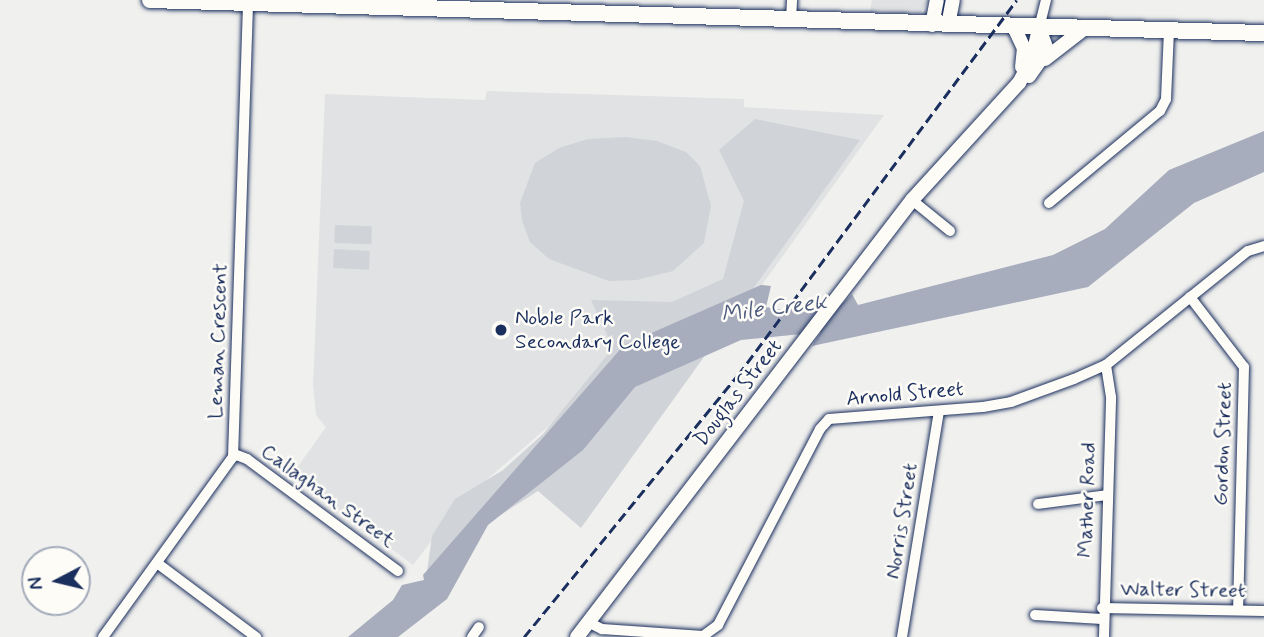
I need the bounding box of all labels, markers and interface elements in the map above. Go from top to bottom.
street label: Leman Crescent [203,263,233,419]
water label: Mile Creek [720,289,828,329]
place label: Noble Park Secondary College [515,305,680,355]
marker: Noble Park Secondary College [493,322,509,338]
street label: Douglas Street [687,333,789,453]
street label: Arnold Street [843,376,967,412]
street label: Gordon Street [1208,380,1238,508]
street label: Callaghan Street [256,439,400,553]
street label: Mather Road [1072,443,1102,557]
street label: Norris Street [880,459,924,583]
north arrow [21,546,91,616]
text: N [23,576,50,591]
street label: Walter Street [1118,576,1248,604]

